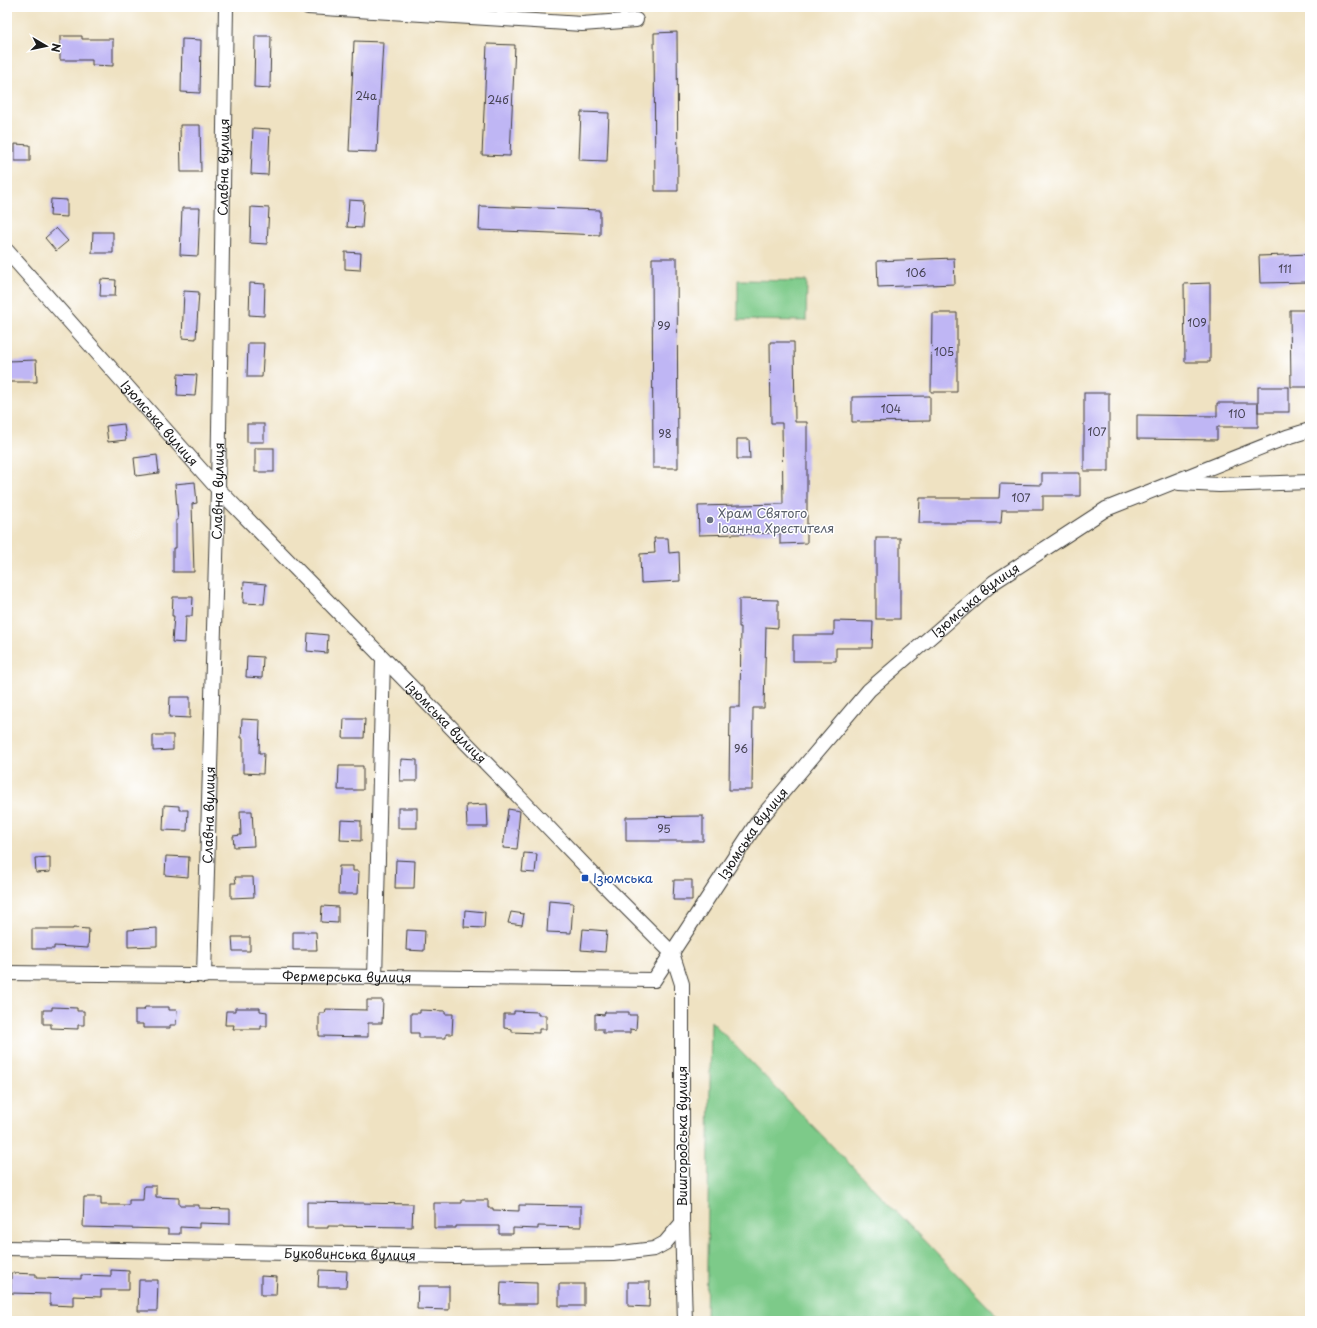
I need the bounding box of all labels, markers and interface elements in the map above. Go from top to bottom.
north arrow [26,26,66,66]
text: N [47,42,65,54]
house number: 24а [355,87,377,104]
house number: 24б [487,91,509,108]
street label: Славна вулиця [213,118,233,216]
house number: 111 [1278,260,1292,277]
house number: 106 [906,264,927,281]
house number: 109 [1187,314,1207,331]
house number: 99 [657,317,671,334]
house number: 105 [934,343,954,360]
street label: Ізюмська вулиця [117,376,203,470]
house number: 104 [881,400,901,417]
house number: 110 [1228,405,1246,422]
house number: 107 [1088,423,1106,440]
house number: 98 [658,425,672,442]
street label: Славна вулиця [207,442,228,540]
house number: 107 [1012,489,1030,506]
place label: Храм Святого Іоанна Хрестителя [718,503,834,537]
marker: Храм Святого Іоанна Хрестителя [705,515,715,525]
street label: Ізюмська вулиця [927,558,1023,641]
street label: Ізюмська вулиця [401,676,491,767]
house number: 96 [734,740,748,757]
street label: Славна вулиця [197,766,219,864]
street label: Ізюмська вулиця [713,783,792,883]
house number: 95 [657,820,671,837]
place label: Ізюмська [593,868,654,887]
marker: Ізюмська [580,873,590,883]
street label: Фермерська вулиця [282,966,412,986]
street label: Вишгородська вулиця [672,1066,691,1206]
street label: Буковинська вулиця [284,1243,416,1264]

